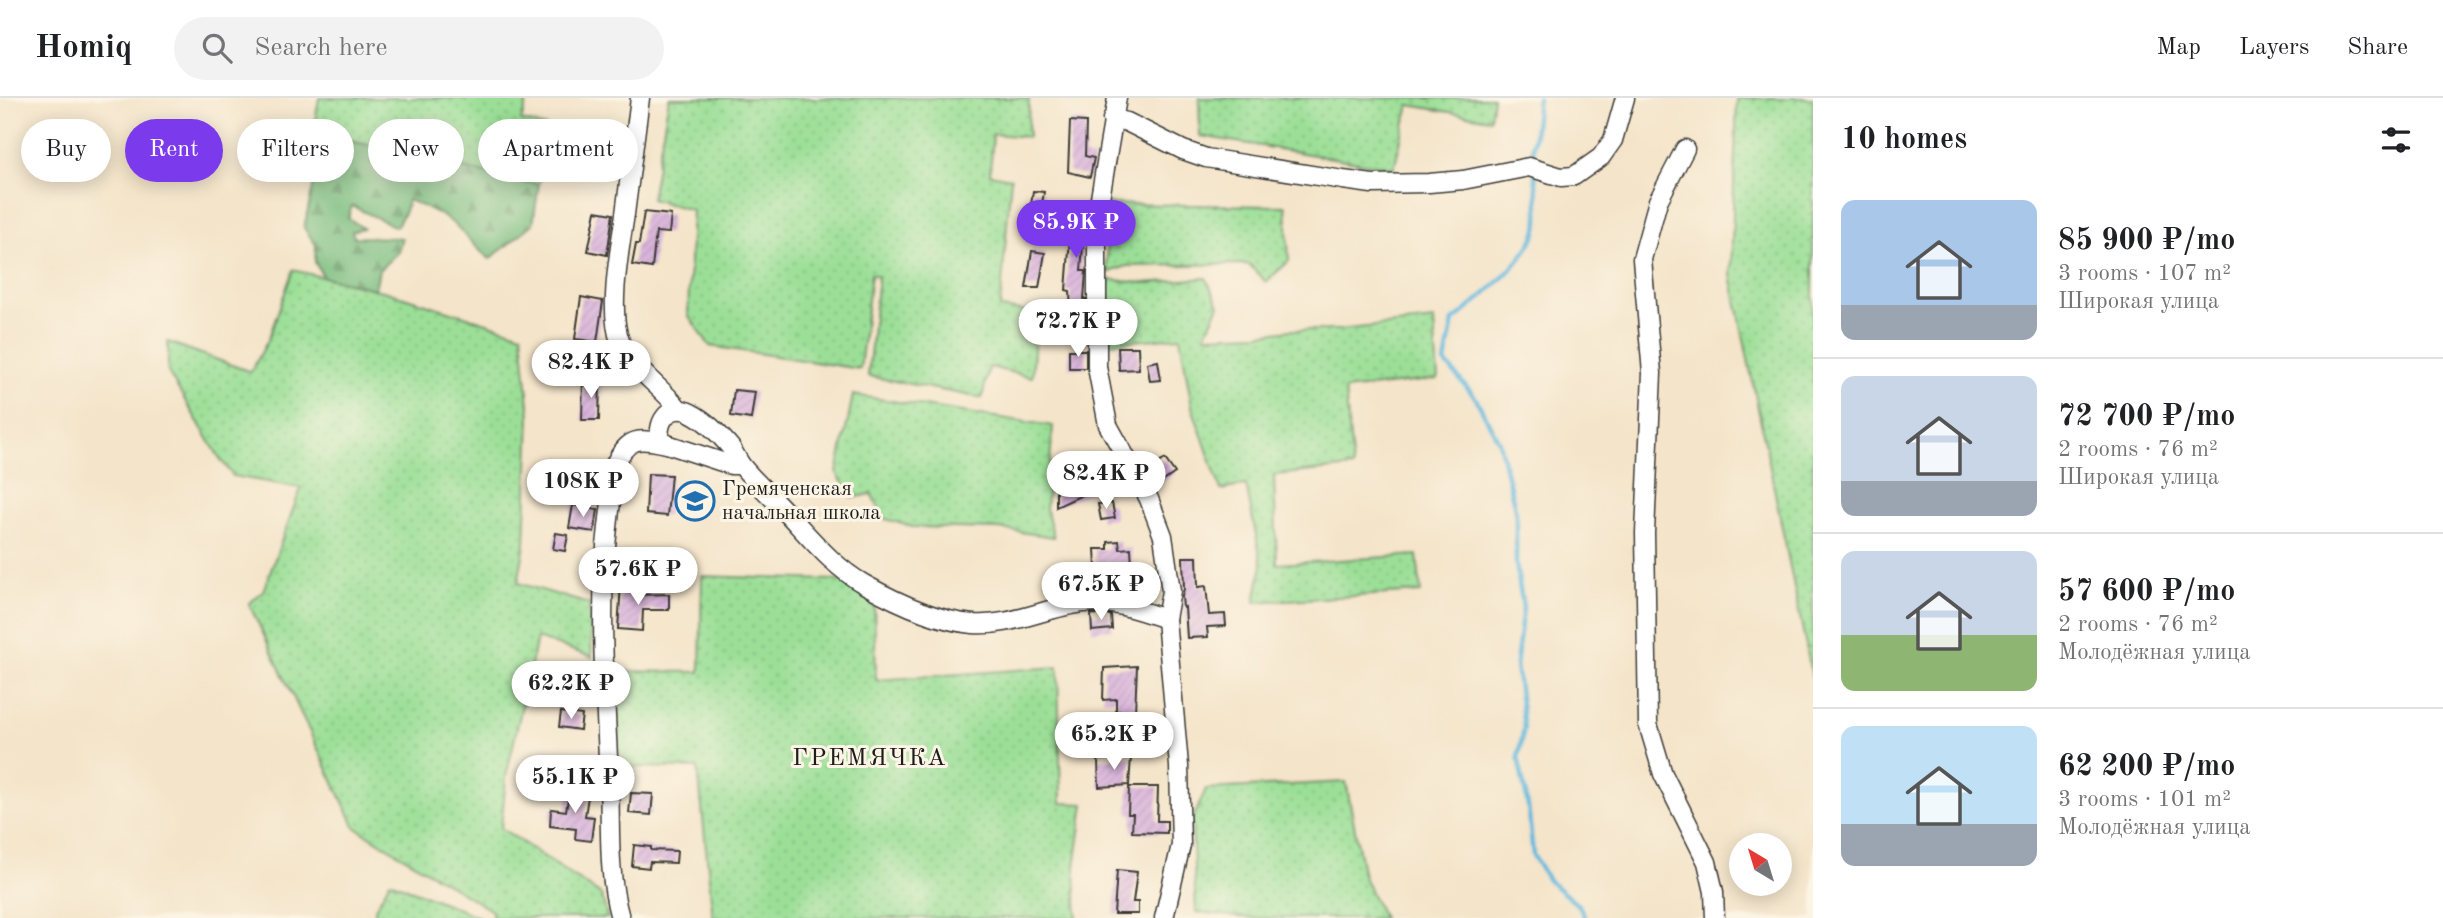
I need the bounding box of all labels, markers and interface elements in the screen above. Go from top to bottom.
search box [174,17,664,80]
icon: search [198,29,236,67]
text: Homiq [35,32,132,65]
text: Search here [254,35,387,61]
text: Map [2157,36,2201,60]
text: Layers [2239,36,2309,60]
text: Share [2347,36,2408,60]
chip: Buy [21,119,111,182]
chip: Rent [125,119,223,182]
chip: Filters [237,119,354,182]
chip: New [368,119,464,182]
chip: Apartment [478,119,638,182]
icon: filters [2377,121,2415,159]
text: 10 homes [1841,125,1967,155]
pin: 85.9K ₽ [1011,200,1141,260]
text: 85.9K ₽ [1033,211,1119,234]
text: 85 900 ₽/mo [2058,226,2235,256]
icon: home [1897,228,1981,312]
text: 3 rooms · 107 m² [2058,262,2231,285]
text: Широкая улица [2058,290,2219,313]
pin: 72.7K ₽ [1013,300,1143,359]
text: 72.7K ₽ [1035,310,1121,333]
pin: 82.4K ₽ [526,341,656,400]
text: 82.4K ₽ [548,351,634,374]
text: 72 700 ₽/mo [2058,402,2235,432]
icon: home [1897,404,1981,488]
text: 2 rooms · 76 m² [2058,438,2218,461]
pin: 82.4K ₽ [1041,452,1171,511]
pin: 108K ₽ [526,460,640,519]
text: 82.4K ₽ [1063,462,1149,485]
text: Широкая улица [2058,466,2219,489]
text: 108K ₽ [543,470,623,493]
place label: Гремяченская начальная школа [722,479,881,524]
school or university icon: Гремяченская начальная школа [674,480,716,522]
pin: 57.6K ₽ [573,547,703,607]
text: 57.6K ₽ [595,558,681,581]
pin: 67.5K ₽ [1036,562,1166,622]
text: 67.5K ₽ [1058,573,1144,596]
text: 57 600 ₽/mo [2058,577,2235,607]
icon: home [1897,579,1981,663]
text: 2 rooms · 76 m² [2058,613,2218,636]
text: Молодёжная улица [2058,641,2251,664]
pin: 62.2K ₽ [506,662,636,721]
text: 62.2K ₽ [528,672,614,695]
pin: 65.2K ₽ [1049,712,1179,772]
text: 65.2K ₽ [1071,723,1157,746]
district label: ГРЕМЯЧКА [792,747,948,771]
text: 62 200 ₽/mo [2058,752,2235,782]
icon: home [1897,754,1981,838]
pin: 55.1K ₽ [510,756,640,815]
text: 55.1K ₽ [532,766,618,789]
text: 3 rooms · 101 m² [2058,788,2231,811]
text: Молодёжная улица [2058,816,2251,839]
north arrow [1729,833,1792,896]
map controls [1729,833,1792,896]

